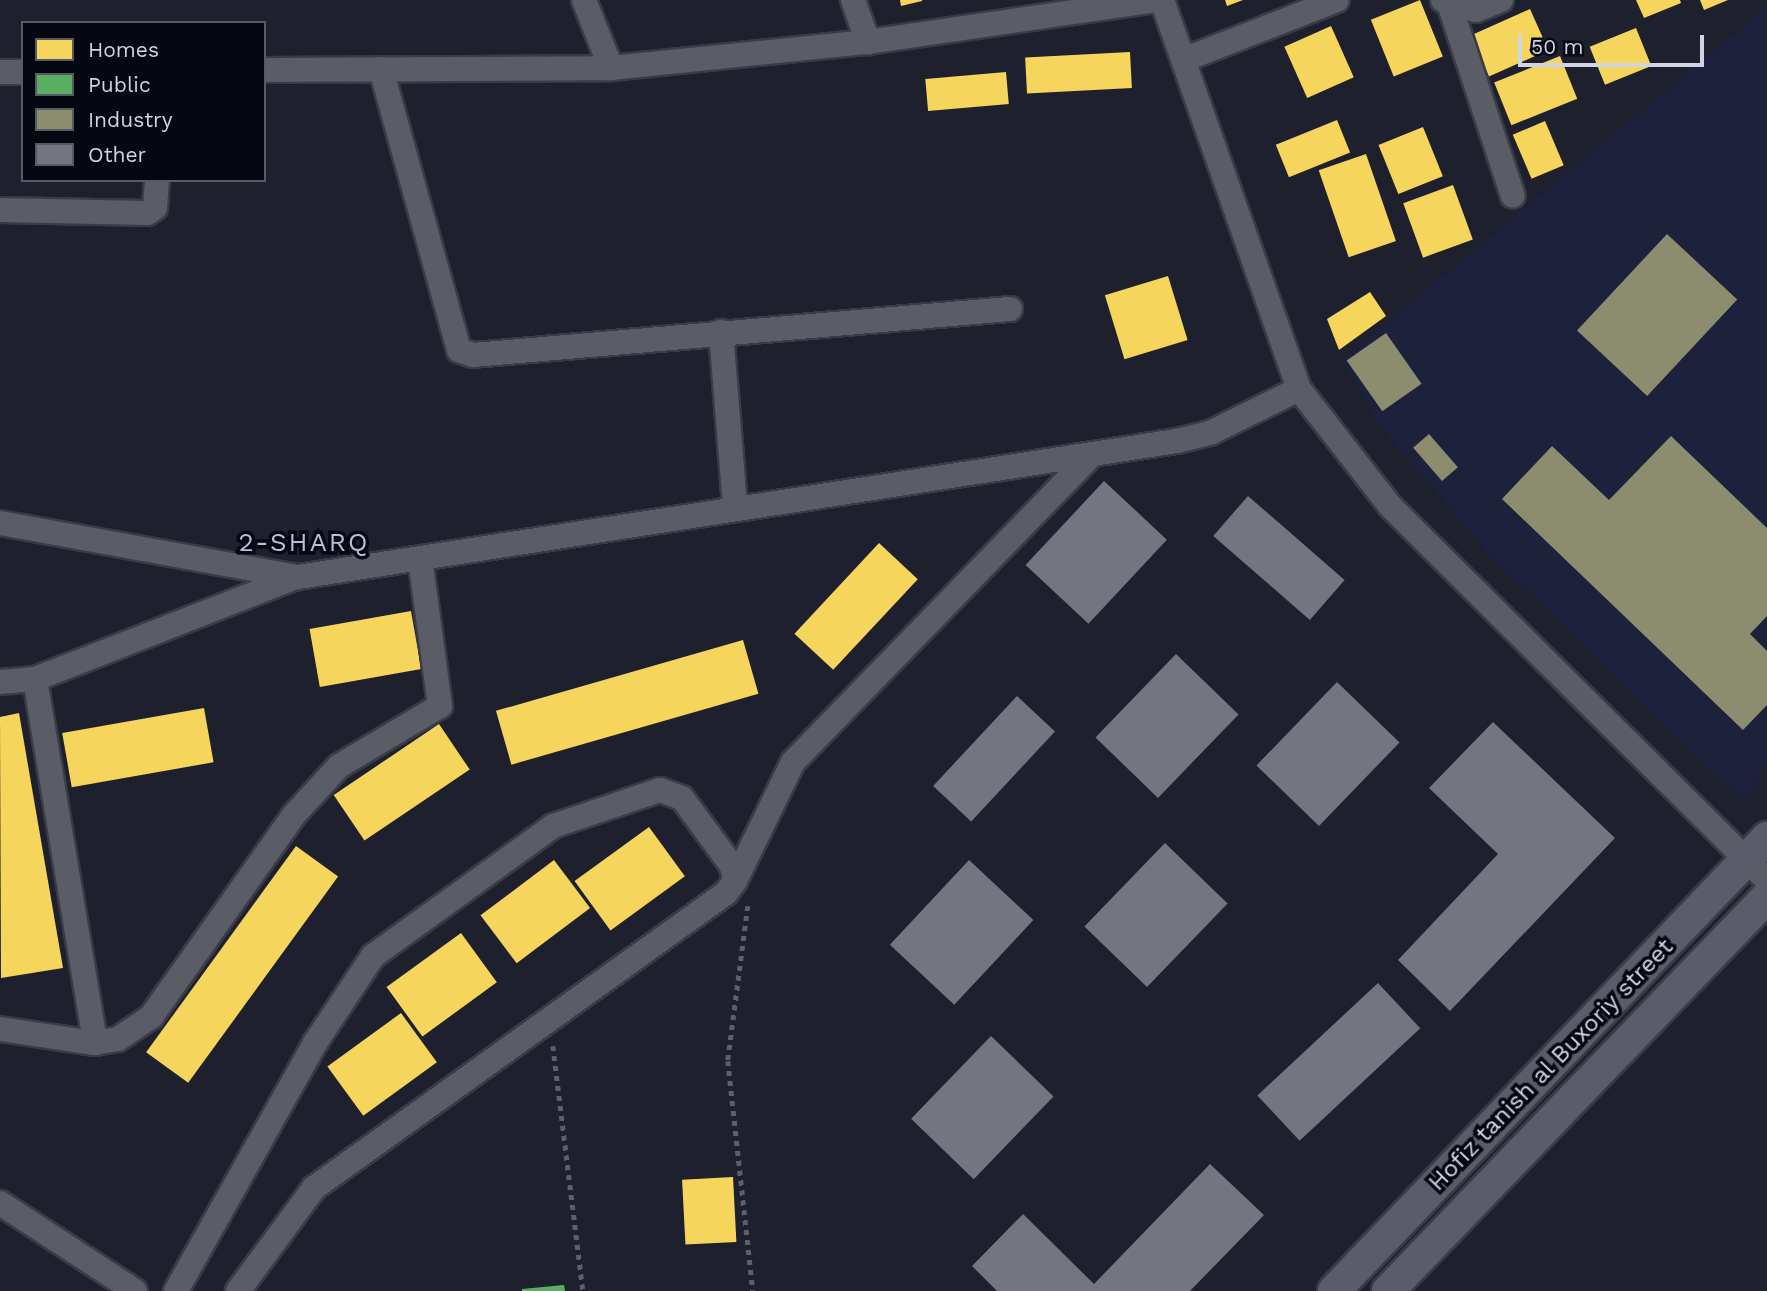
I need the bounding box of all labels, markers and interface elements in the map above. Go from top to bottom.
legend [21,21,266,182]
scale bar [1522,21,1708,65]
text: 50 m [1531,34,1583,59]
text: Homes [88,37,159,62]
text: Public [88,72,151,97]
text: Industry [88,107,173,132]
text: Other [88,142,146,167]
district label: 2-SHARQ [239,527,369,559]
street label: Hofiz tanish al Buxoriy street [1422,932,1680,1198]

